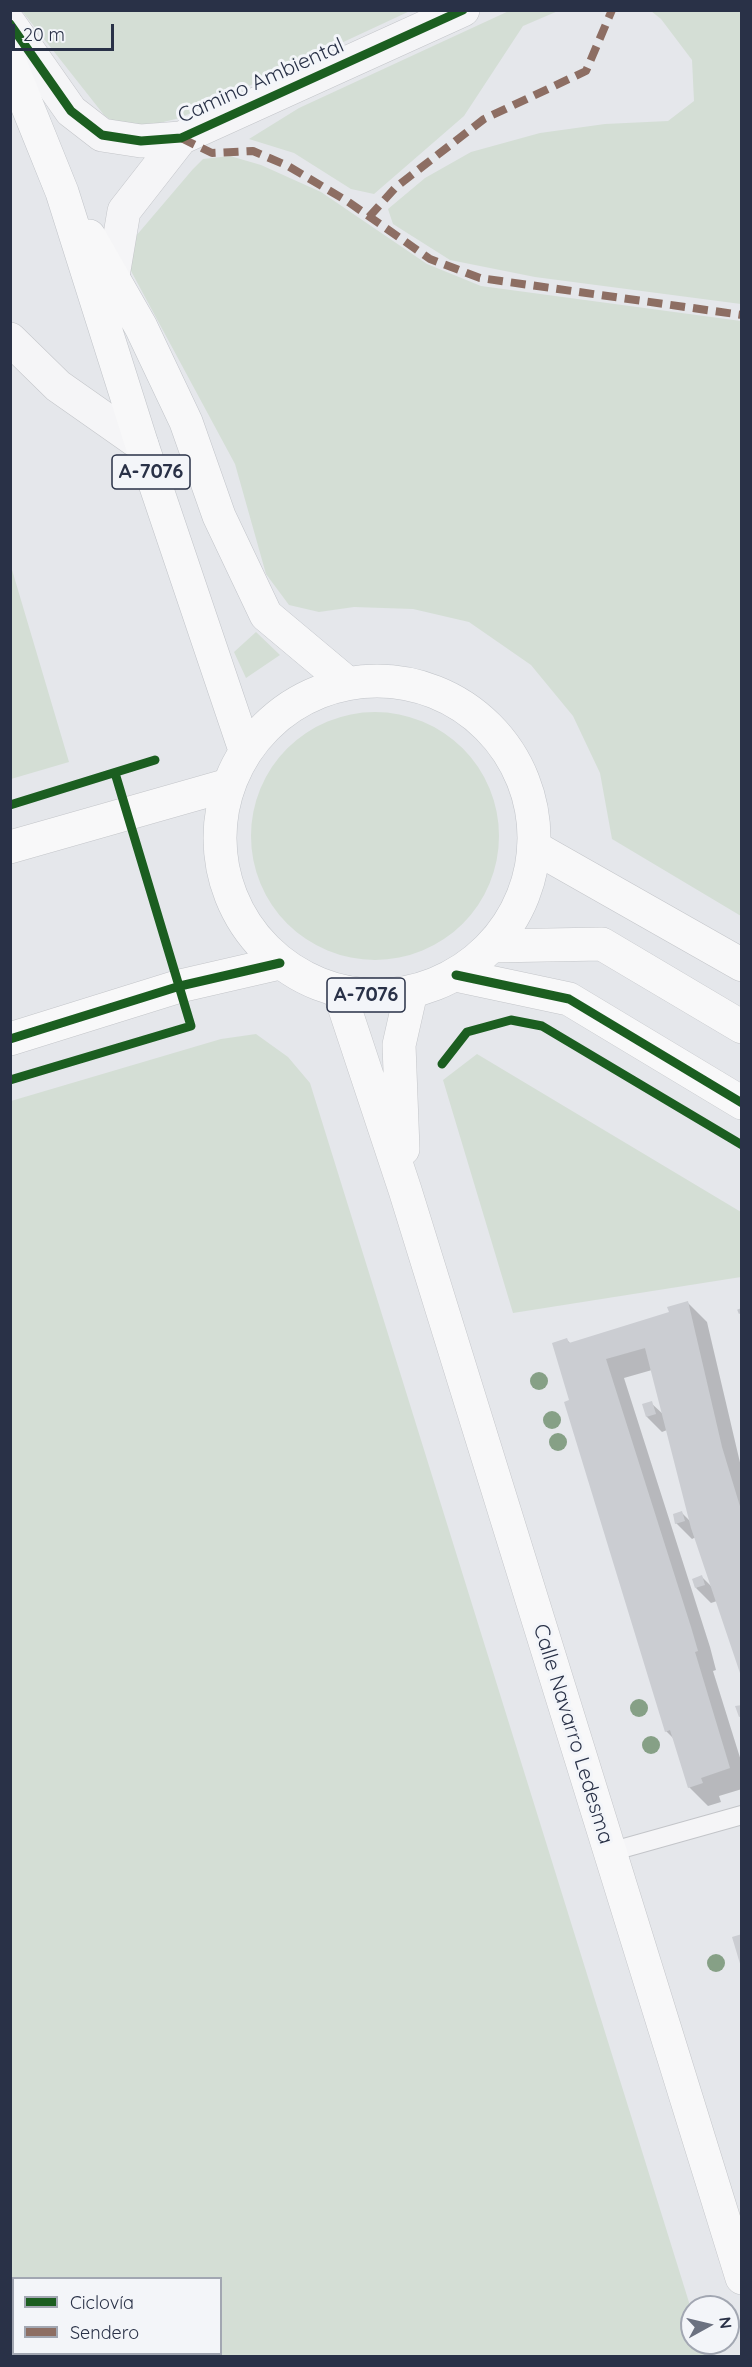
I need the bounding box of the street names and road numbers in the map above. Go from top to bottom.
street label: Camino Ambiental [174,33,348,129]
road number: A-7076 [112,455,190,489]
road number: A-7076 [327,978,405,1012]
street label: Calle Navarro Ledesma [528,1621,618,1847]

